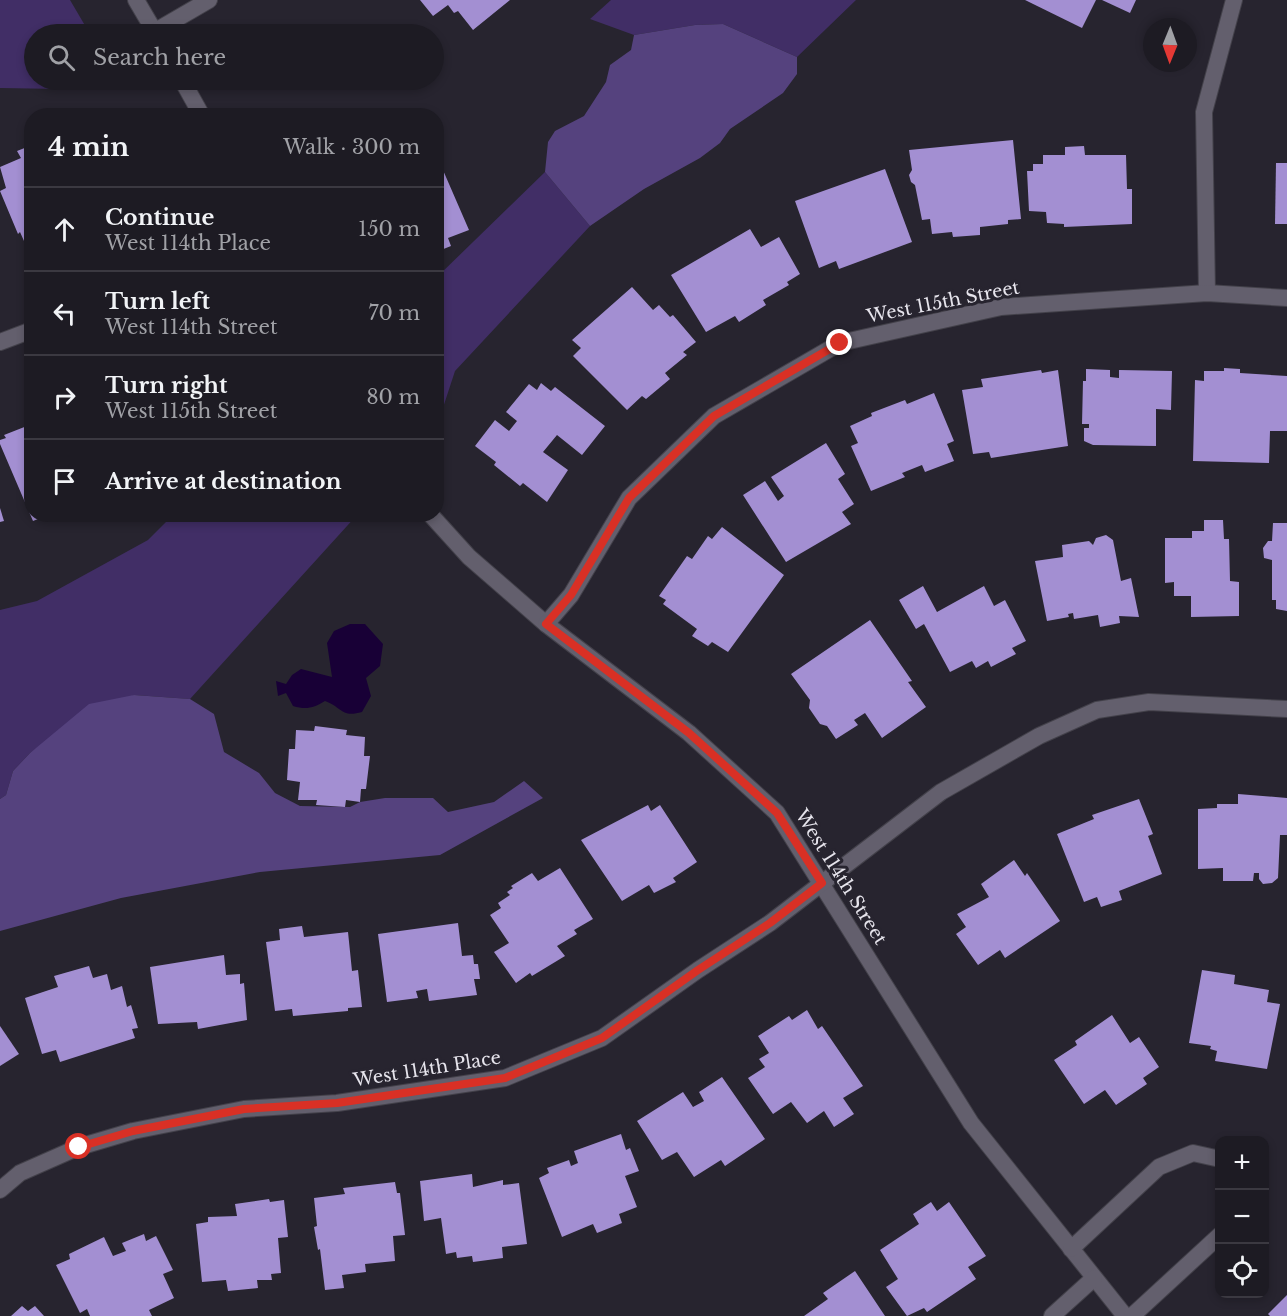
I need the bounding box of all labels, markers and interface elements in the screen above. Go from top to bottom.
north arrow [1143,18,1197,72]
search box [24,24,444,90]
icon: search [45,41,78,74]
text: Search here [93,44,226,71]
text: 4 min [48,131,129,163]
text: Walk · 300 m [283,135,420,159]
text: Continue [105,204,214,231]
icon: ahead [48,213,81,246]
text: 150 m [358,217,420,241]
text: West 114th Place [105,231,271,255]
street label: West 115th Street [864,276,1021,328]
text: Turn left [105,288,210,315]
icon: left [48,297,81,330]
text: 70 m [368,301,420,325]
text: West 114th Street [105,315,278,339]
route end [826,329,852,355]
text: Turn right [105,372,227,399]
icon: right [48,381,81,414]
text: 80 m [366,385,420,409]
text: West 115th Street [105,399,277,423]
icon: arrive [48,465,81,498]
text: Arrive at destination [105,468,342,495]
street label: West 114th Street [790,804,892,949]
street label: West 114th Place [351,1046,502,1092]
route start [65,1133,91,1159]
map controls [1215,1136,1269,1298]
button: + [1215,1136,1269,1190]
button: − [1215,1190,1269,1244]
button: locate [1215,1244,1269,1298]

